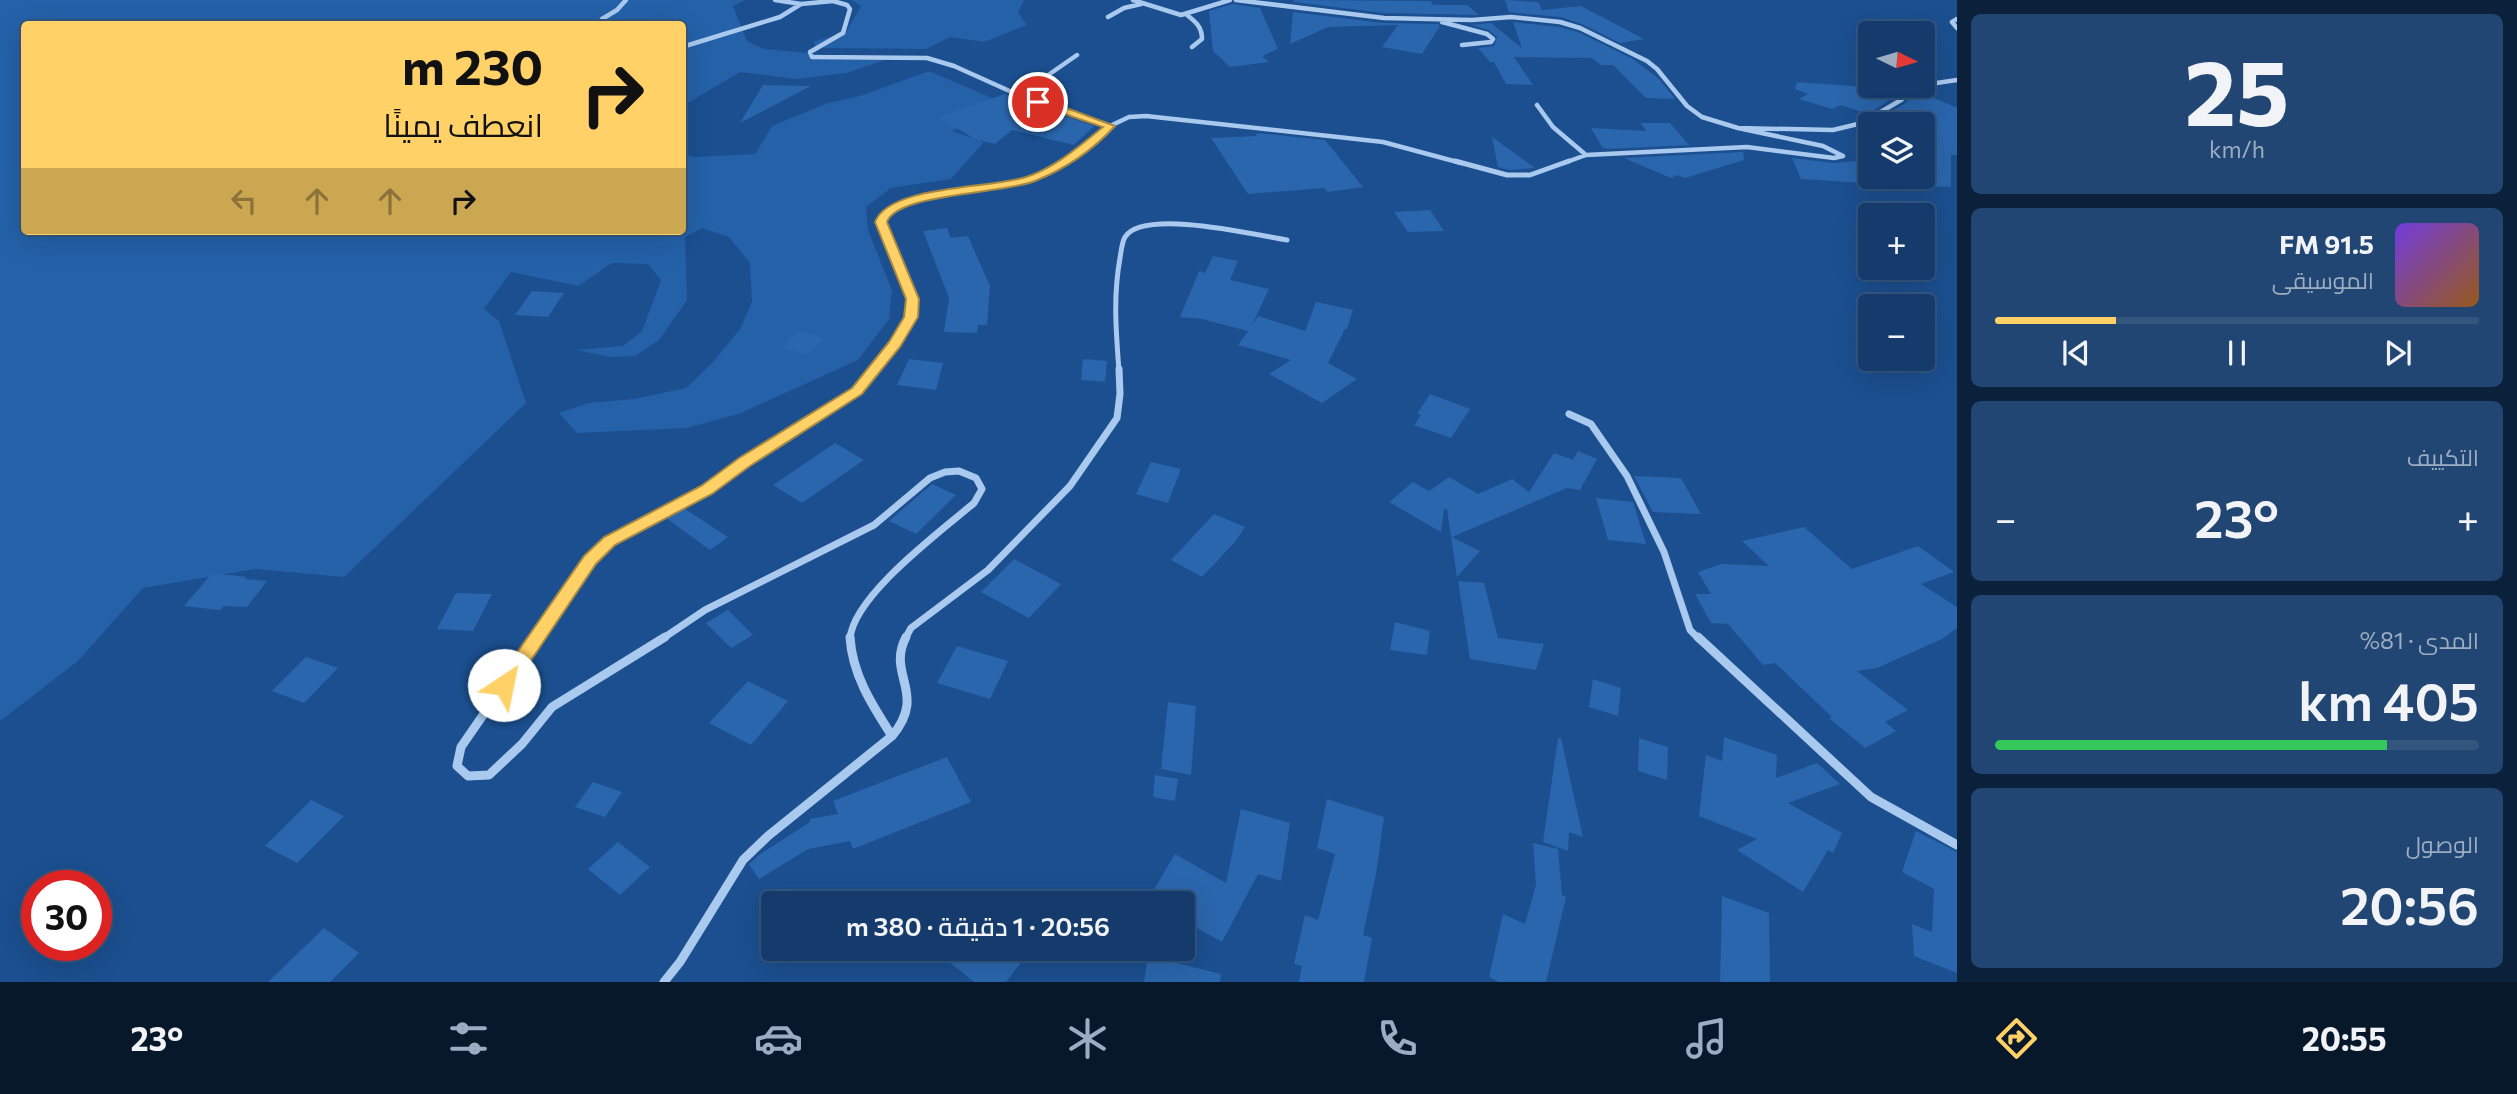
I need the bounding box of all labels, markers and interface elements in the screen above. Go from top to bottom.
north arrow [1858,21,1936,98]
map controls [1858,21,1935,371]
text: 25 [2185,33,2289,145]
text: 230 m [402,35,543,95]
icon: right [567,49,658,140]
pin [1008,72,1068,132]
icon: arrive [1019,83,1057,121]
text: انعطف يمينًا [383,104,543,144]
button: layers [1858,112,1935,189]
text: km/h [2209,135,2265,163]
icon: left [225,182,263,220]
icon: ahead [298,182,336,220]
icon: ahead [371,182,409,220]
icon: right [444,182,482,220]
button: + [1858,203,1935,280]
text: 91.5 FM [2279,228,2374,259]
text: الموسيقى [2272,266,2374,294]
button: − [1858,294,1935,371]
icon: previous [2057,334,2095,372]
icon: pause [2218,334,2256,372]
icon: next [2379,334,2417,372]
text: التكييف [2407,443,2479,471]
text: 23° [2194,485,2279,549]
text: − [1995,494,2017,541]
text: + [2457,494,2479,541]
text: المدى · 81% [2360,626,2479,654]
position arrow [467,648,541,722]
text: 405 km [2298,668,2479,732]
text: الوصول [2406,830,2479,858]
speed limit sign: 30 [21,870,112,961]
text: 20:56 [2340,872,2479,936]
text: 20:56 · 1 دقيقة · 380 m [846,910,1110,941]
icon: filters [444,1014,493,1063]
icon: car [754,1014,803,1063]
icon: climate [1063,1014,1112,1063]
icon: phone [1373,1014,1422,1063]
icon: music [1682,1014,1731,1063]
icon: directions [1992,1014,2041,1063]
text: 23° [130,1018,183,1058]
text: 20:55 [2302,1018,2387,1058]

